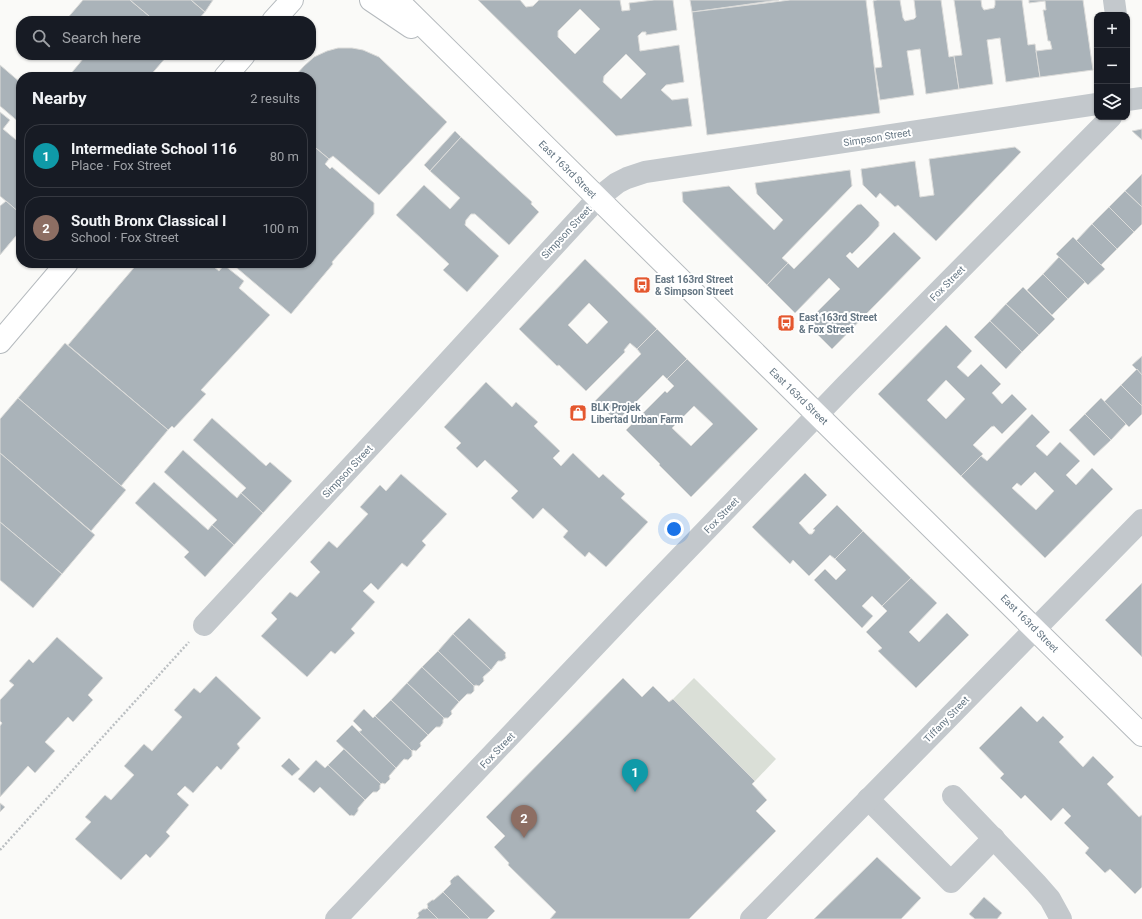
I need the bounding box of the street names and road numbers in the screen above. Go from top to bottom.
street label: Simpson Street [843,127,912,148]
street label: East 163rd Street [537,138,599,200]
street label: Simpson Street [539,204,594,261]
street label: Fox Street [928,264,967,303]
street label: East 163rd Street [767,366,830,427]
street label: Simpson Street [320,443,375,500]
street label: Fox Street [702,495,741,535]
street label: East 163rd Street [999,592,1061,654]
street label: Tiffany Street [922,694,971,745]
street label: Fox Street [478,730,517,770]

